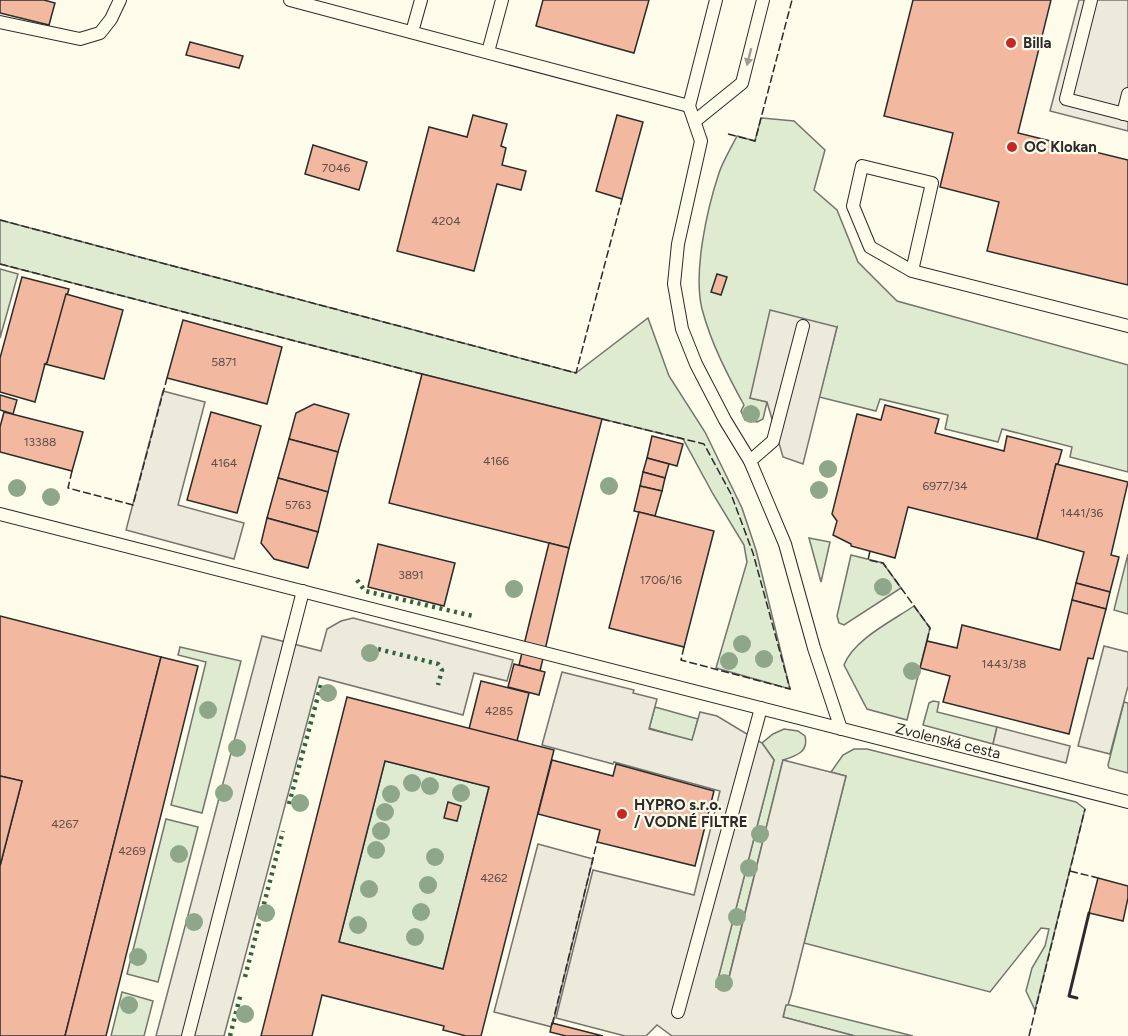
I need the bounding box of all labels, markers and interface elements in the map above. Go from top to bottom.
place label: Billa [1023,34,1052,52]
marker: Billa [1004,36,1018,50]
one-way arrow [744,48,754,66]
place label: OC Klokan [1024,138,1097,156]
marker: OC Klokan [1005,140,1019,154]
house number: 7046 [322,161,350,175]
house number: 4204 [431,214,461,228]
house number: 5871 [211,355,237,369]
house number: 13388 [24,435,56,449]
house number: 4166 [483,454,509,468]
house number: 4164 [211,456,238,470]
house number: 6977/34 [922,479,968,493]
house number: 5763 [285,498,311,512]
house number: 1441/36 [1061,506,1104,520]
house number: 3891 [398,568,424,582]
house number: 1706/16 [640,573,682,587]
house number: 1443/38 [982,657,1026,671]
house number: 4285 [485,704,513,718]
street label: Zvolenská cesta [894,719,1002,763]
place label: HYPRO s.r.o. / VODNÉ FILTRE [634,796,748,831]
marker: HYPRO s.r.o. / VODNÉ FILTRE [615,807,629,821]
house number: 4267 [51,817,79,831]
house number: 4269 [118,844,146,858]
house number: 4262 [480,871,508,885]

